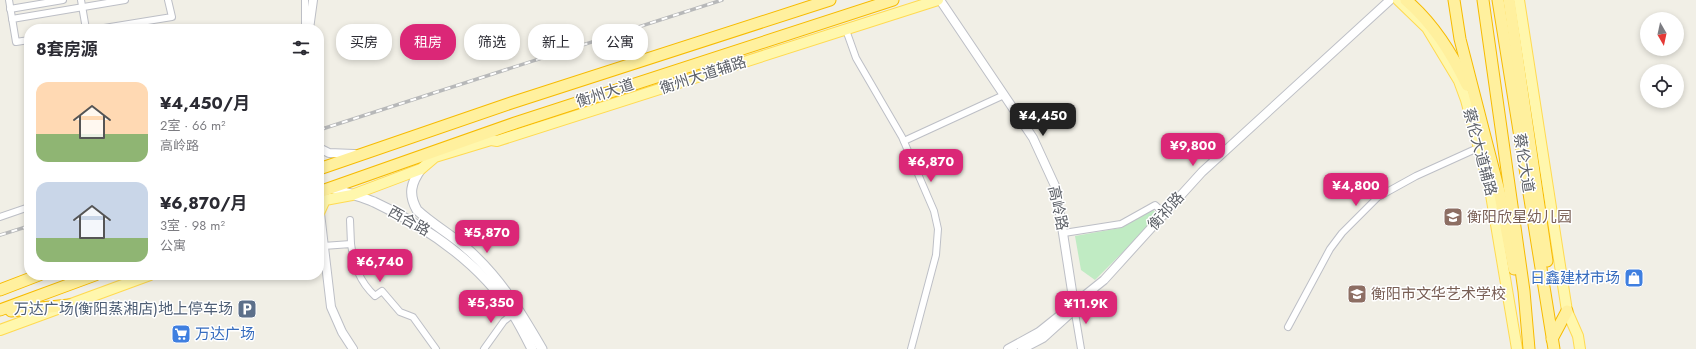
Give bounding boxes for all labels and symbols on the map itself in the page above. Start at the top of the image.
north arrow [1640,12,1684,56]
street label: 衡州大道辅路 [657,51,749,99]
street label: 衡州大道 [573,73,637,113]
pin: ¥4,450 [1010,103,1076,137]
street label: 蔡伦大道辅路 [1458,106,1502,198]
street label: 蔡伦大道 [1508,132,1540,194]
pin: ¥9,800 [1160,133,1226,167]
pin: ¥6,870 [898,149,964,183]
pin: ¥4,800 [1323,173,1389,207]
street label: 高岭路 [1043,184,1073,232]
street label: 衡祁路 [1143,187,1189,235]
street label: 西合路 [384,200,434,242]
school or university icon: 衡阳欣星幼儿园 [1442,206,1464,228]
place label: 衡阳欣星幼儿园 [1467,206,1572,228]
pin: ¥5,870 [454,220,520,254]
pin: ¥6,740 [347,249,413,283]
place label: 日鑫建材市场 [1530,267,1620,289]
shop icon: 日鑫建材市场 [1623,267,1645,289]
school or university icon: 衡阳市文华艺术学校 [1346,283,1368,305]
place label: 衡阳市文华艺术学校 [1371,283,1506,305]
pin: ¥5,350 [458,290,524,324]
pin: ¥11.9K [1053,291,1119,325]
place label: 万达广场(衡阳蒸湘店)地上停车场 [14,298,233,320]
parking icon: 万达广场(衡阳蒸湘店)地上停车场 [236,298,258,320]
supermarket icon: 万达广场 [170,323,192,345]
place label: 万达广场 [195,323,255,345]

